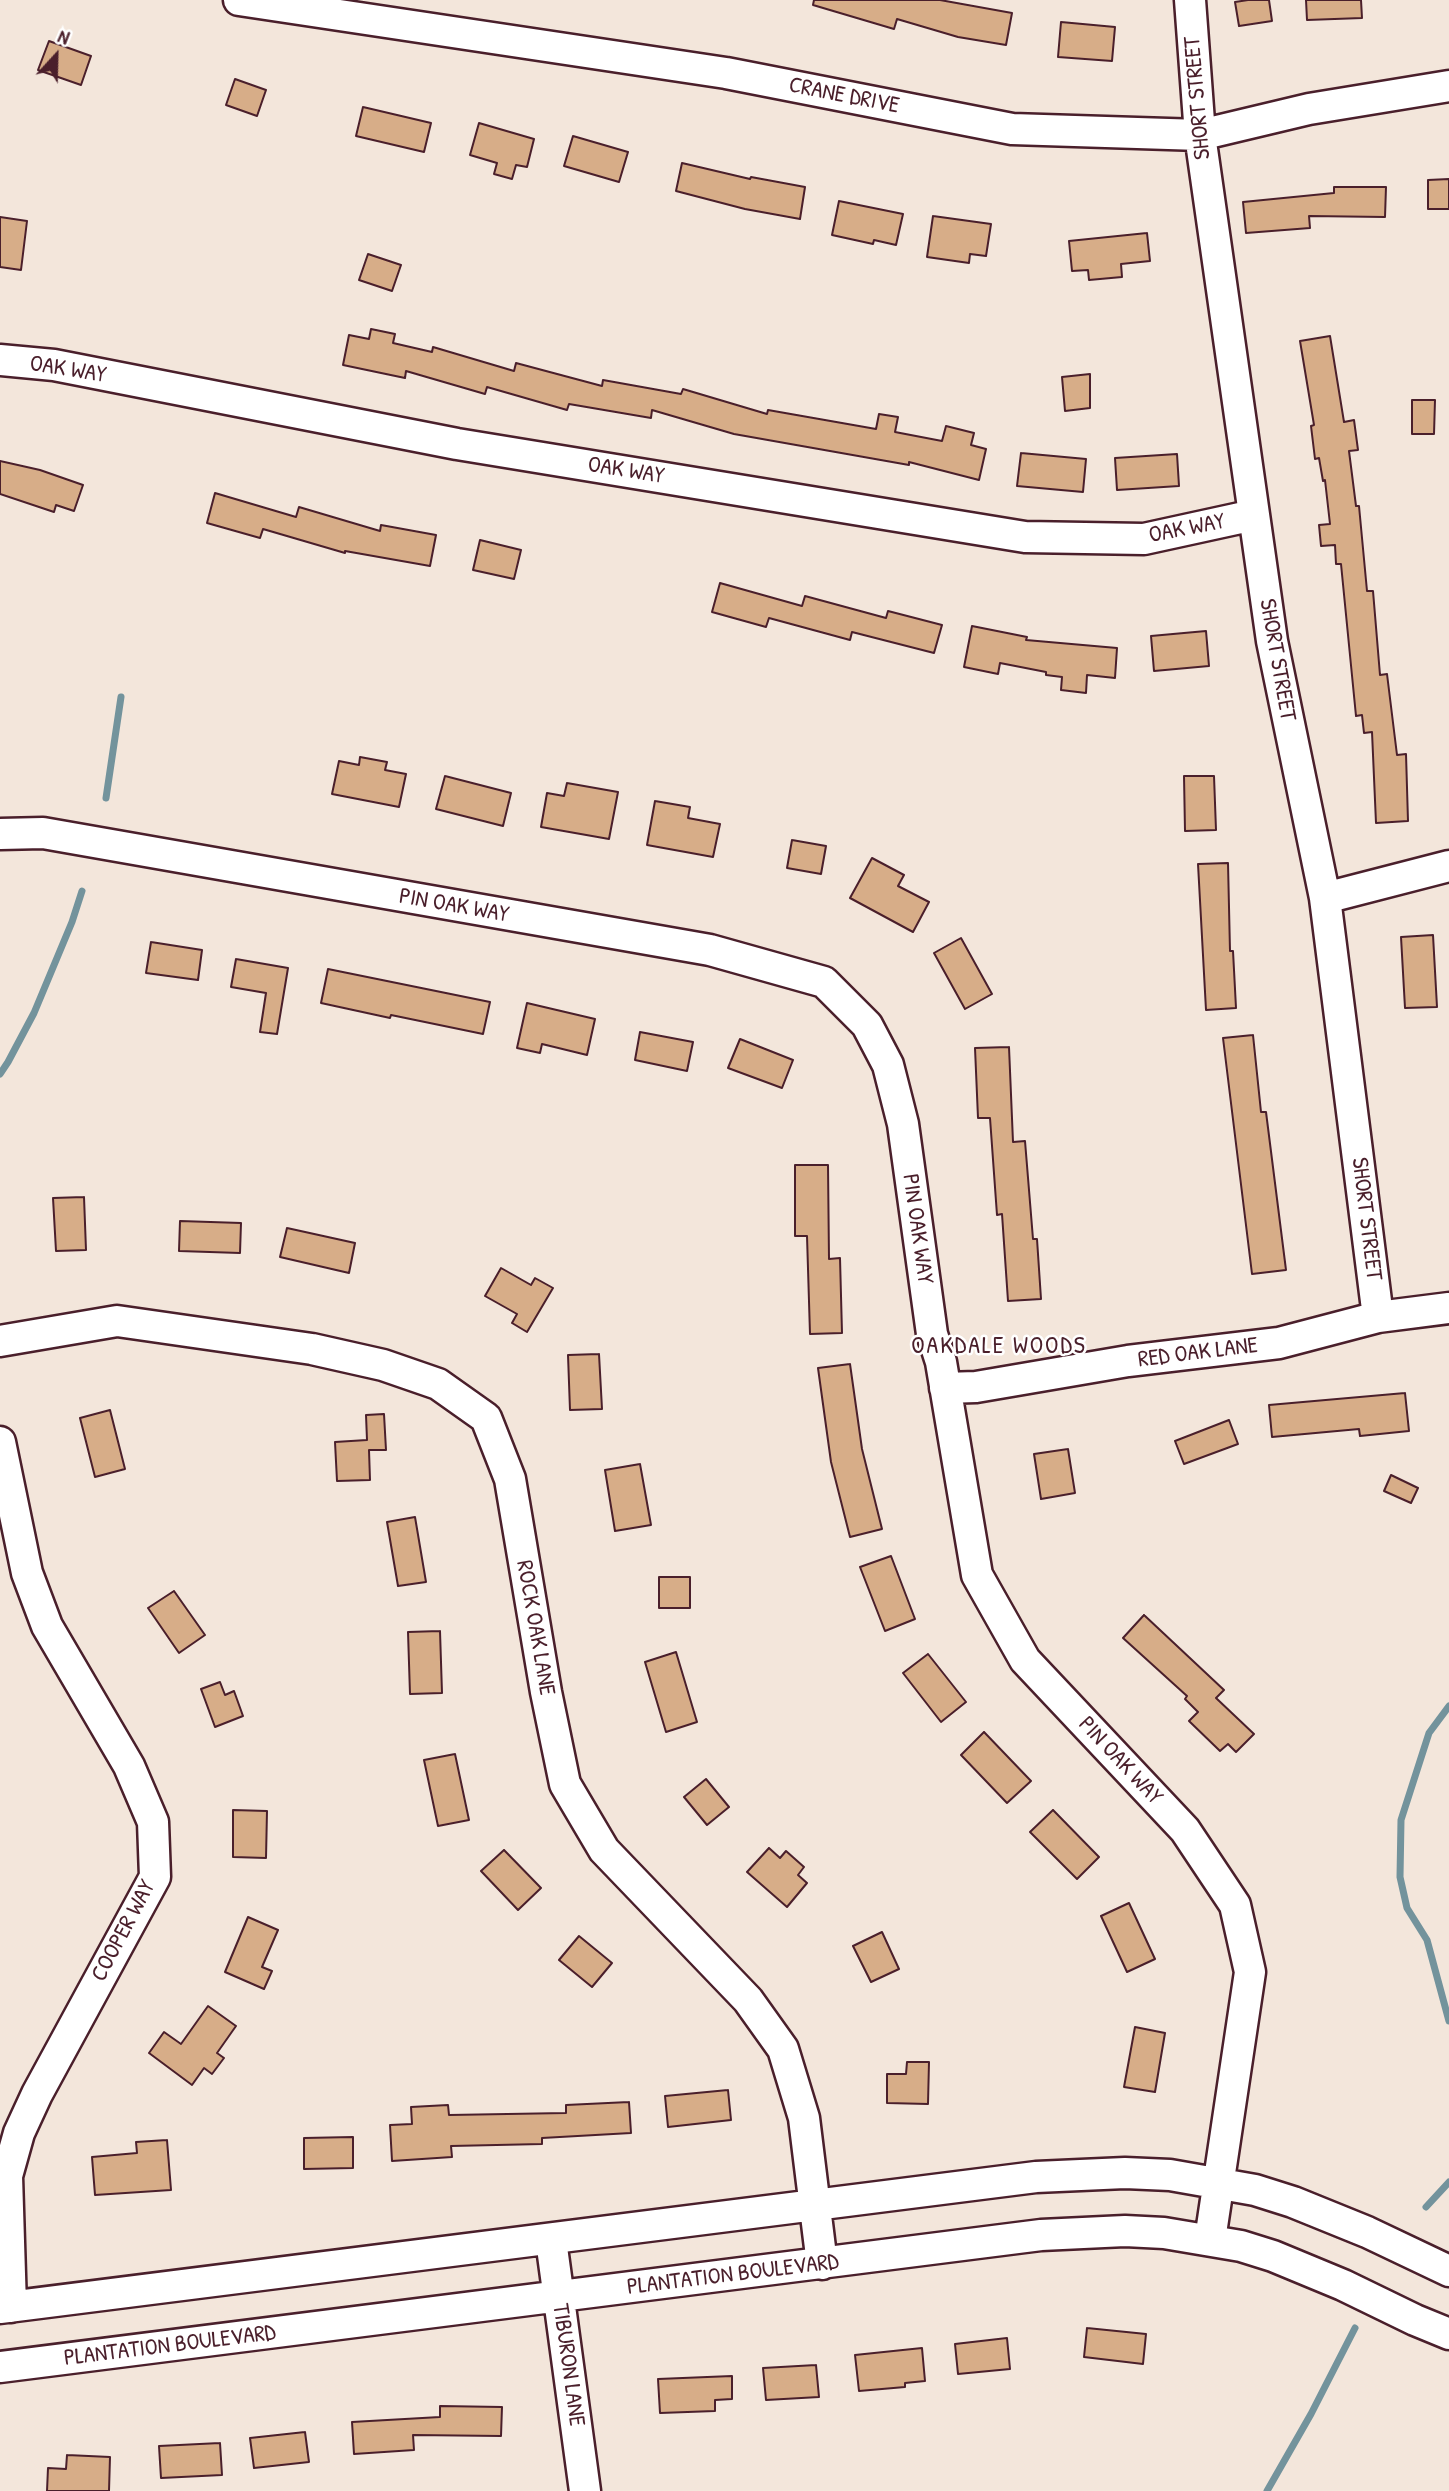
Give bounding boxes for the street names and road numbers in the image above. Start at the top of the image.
street label: SHORT STREET [1179,35,1217,161]
street label: CRANE DRIVE [786,72,902,120]
street label: OAK WAY [28,350,108,390]
street label: OAK WAY [586,451,666,491]
street label: OAK WAY [1147,508,1227,550]
street label: SHORT STREET [1253,597,1301,723]
street label: PIN OAK WAY [397,883,511,929]
street label: SHORT STREET [1345,1156,1387,1282]
street label: PIN OAK WAY [896,1172,938,1286]
street label: RED OAK LANE [1137,1332,1259,1374]
street label: ROCK OAK LANE [510,1558,560,1698]
street label: PIN OAK WAY [1072,1711,1168,1811]
street label: COOPER WAY [86,1876,162,1986]
street label: PLANTATION BOULEVARD [626,2248,840,2302]
street label: TIBURON LANE [546,2302,590,2428]
street label: PLANTATION BOULEVARD [63,2319,277,2373]

